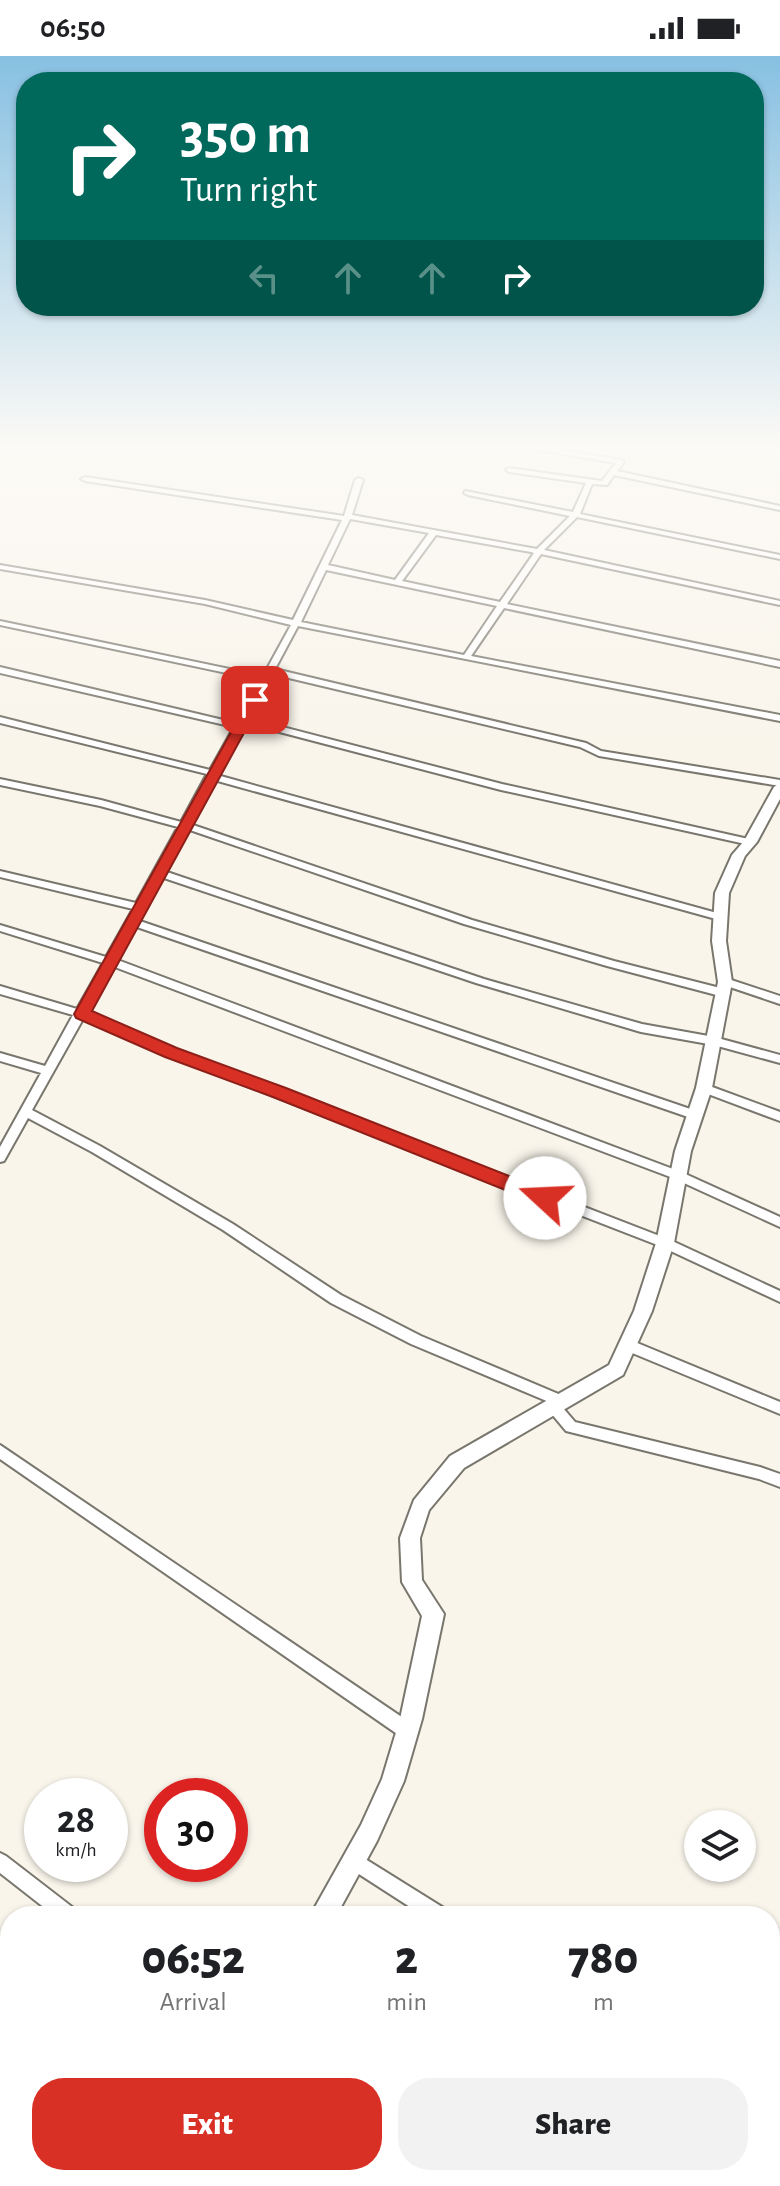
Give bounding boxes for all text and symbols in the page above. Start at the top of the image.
text: 06:50 [40,13,106,43]
icon: right [48,104,152,208]
text: 350 m [180,107,311,163]
text: Turn right [180,172,317,208]
icon: left [242,256,286,300]
icon: ahead [326,256,370,300]
icon: ahead [410,256,454,300]
icon: right [494,256,538,300]
pin [221,666,289,734]
icon: arrive [233,678,277,722]
position arrow [503,1156,587,1240]
speed limit sign: 30 [144,1778,248,1882]
text: 28 [57,1800,95,1840]
map controls [684,1810,756,1882]
button: layers [684,1810,756,1882]
text: km/h [55,1840,97,1860]
text: 06:52 [142,1935,245,1983]
text: 2 [395,1935,418,1983]
text: 780 [568,1935,638,1983]
text: Arrival [160,1989,227,2015]
text: min [386,1989,427,2015]
text: m [593,1989,614,2015]
button: Exit [32,2078,382,2170]
button: Share [398,2078,748,2170]

